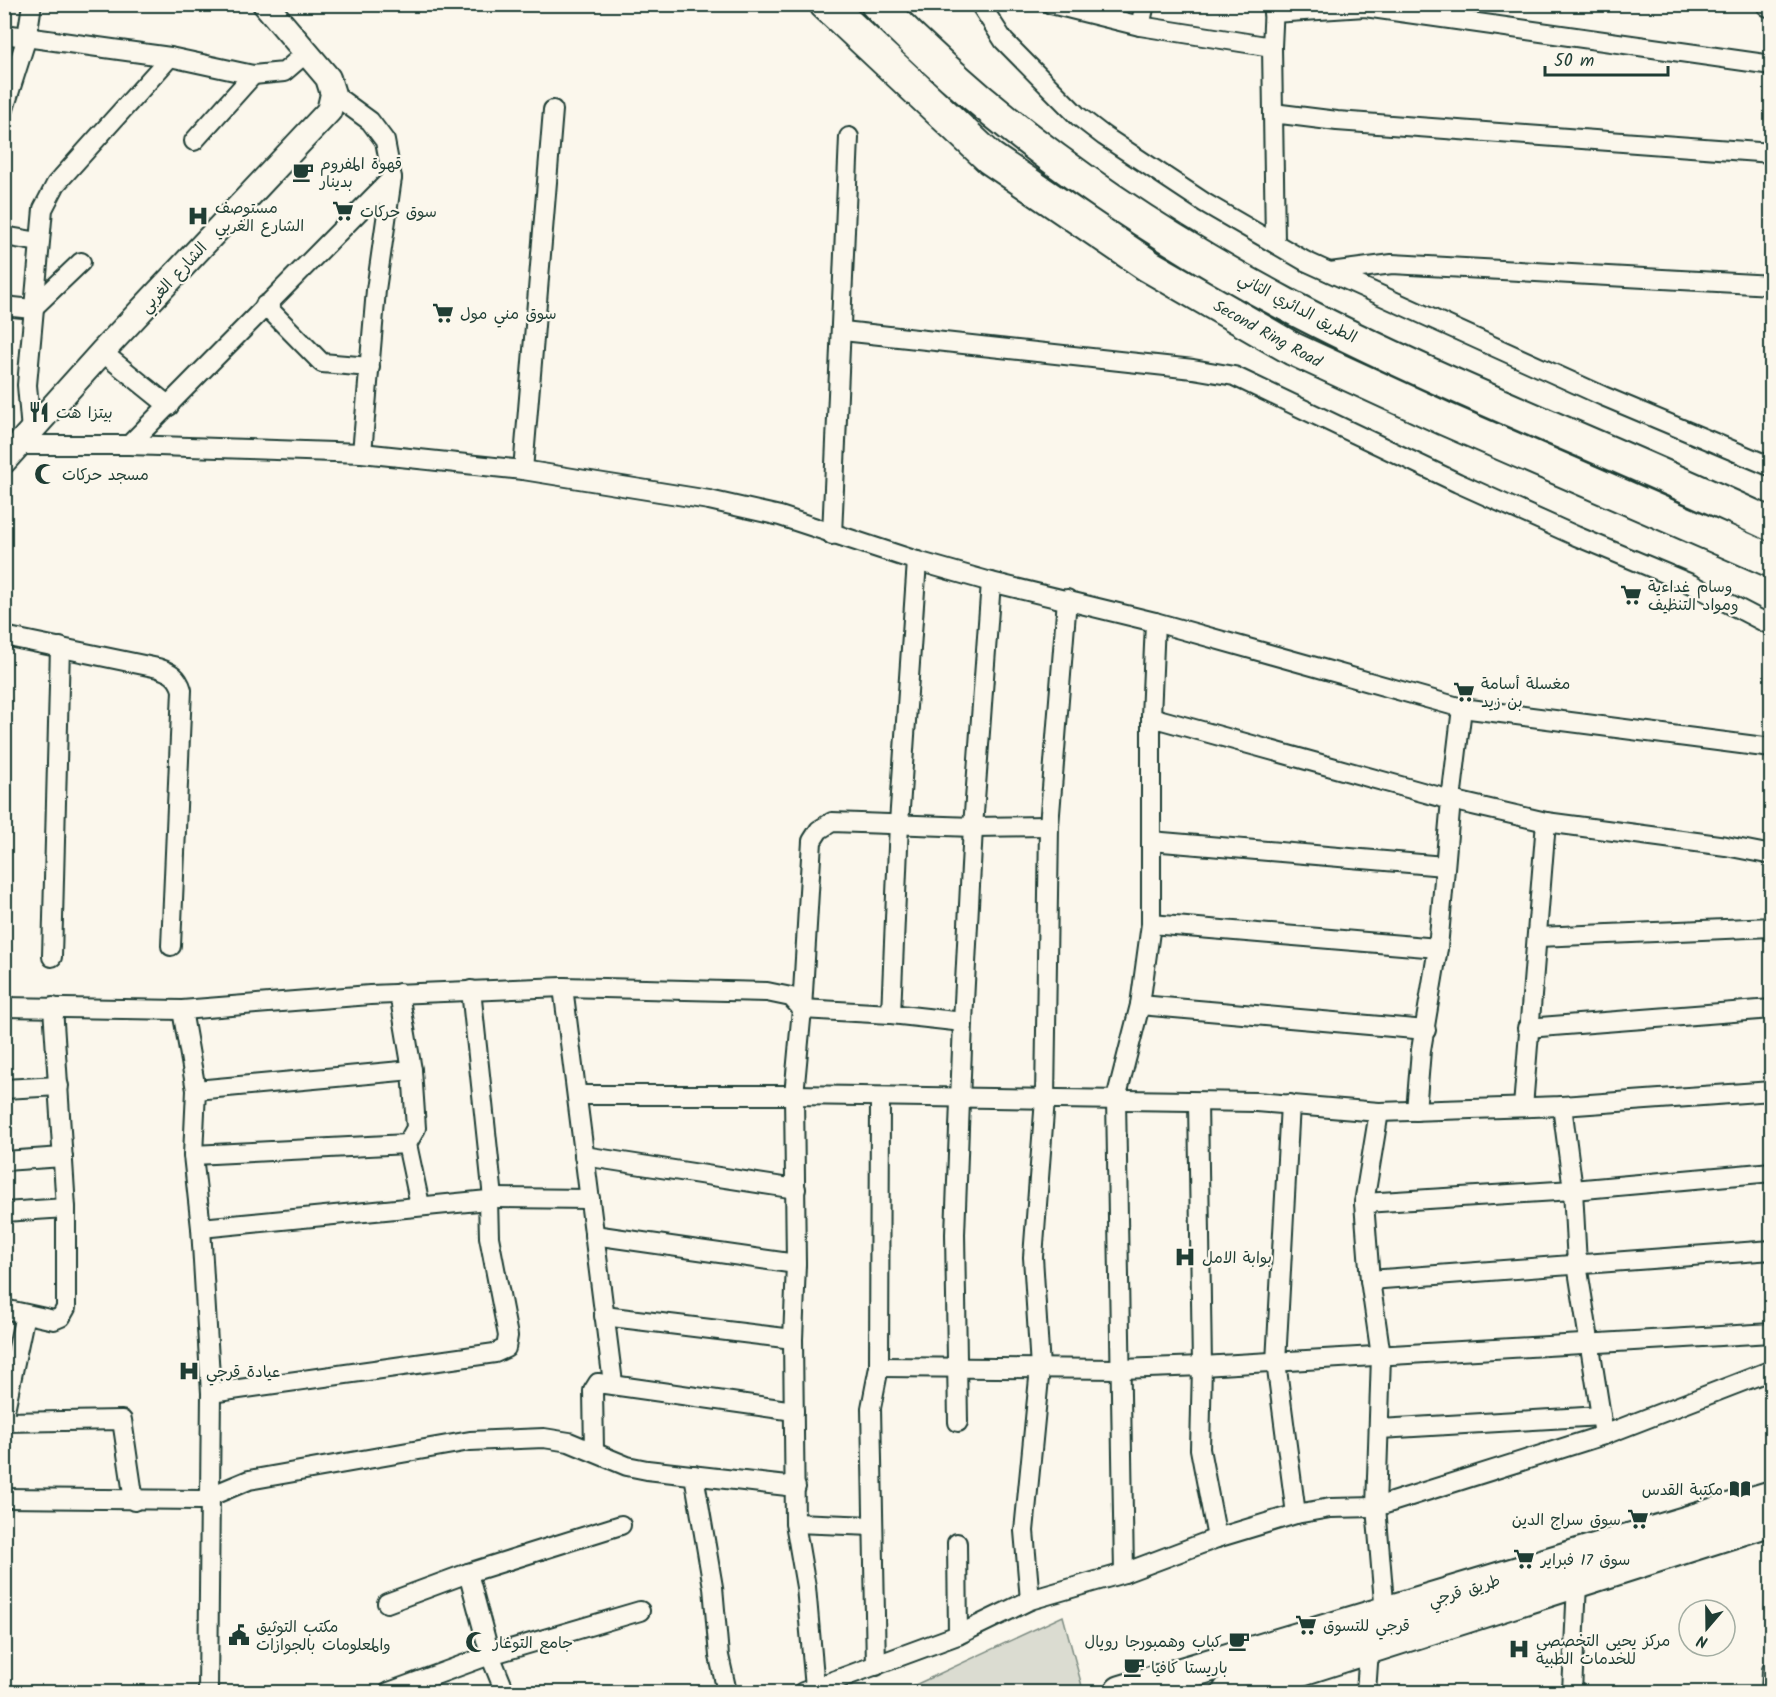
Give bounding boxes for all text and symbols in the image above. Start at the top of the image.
scale bar [1545,39,1668,77]
text: 50 m [1554,47,1594,76]
place label: قهوة المفروم بدينار [318,152,402,195]
cafe icon: قهوة المفروم بدينار [291,160,315,184]
place label: مستوصف الشارع الغربي [215,196,304,240]
supermarket icon: سوق حركات [331,199,355,223]
place label: سوق حركات [360,200,437,225]
hospital icon: مستوصف الشارع الغربي [186,204,210,228]
street label: الشارع الغربي [135,237,214,320]
street label: الطريق الدائري الثاني [1233,266,1361,351]
street label: Second Ring Road [1208,294,1327,375]
supermarket icon: سوق مني مول [431,301,455,325]
place label: سوق مني مول [460,302,557,328]
restaurant icon: بيتزا هت [27,400,51,424]
place label: بيتزا هت [56,401,113,426]
mosque icon: مسجد حركات [33,462,57,486]
place label: مسجد حركات [62,463,149,488]
place label: وسام غداءية ومواد التنظيف [1648,575,1739,618]
supermarket icon: وسام غداءية ومواد التنظيف [1619,583,1643,607]
place label: مغسلة أسامة بن زيد [1481,672,1570,715]
supermarket icon: مغسلة أسامة بن زيد [1452,680,1476,704]
hospital icon: بوابة الامل [1173,1245,1197,1269]
place label: بوابة الامل [1202,1246,1272,1271]
hospital icon: عيادة قرجي [177,1359,201,1383]
place label: عيادة قرجي [206,1360,280,1386]
library icon: مكتبة القدس [1728,1477,1752,1501]
place label: مكتبة القدس [1642,1478,1723,1503]
supermarket icon: سوق سراج الدين [1626,1507,1650,1531]
place label: سوق سراج الدين [1512,1508,1621,1533]
supermarket icon: سوق 17 فبراير [1512,1547,1536,1571]
place label: سوق 17 فبراير [1539,1548,1631,1573]
street label: طريق قرجي [1425,1569,1504,1615]
north arrow [1677,1598,1737,1658]
supermarket icon: قرجي للتسوق [1294,1613,1318,1637]
place label: قرجي للتسوق [1323,1614,1410,1640]
place label: مكتب التوثيق والمعلومات بالجوازات [256,1615,391,1658]
public building icon: مكتب التوثيق والمعلومات بالجوازات [227,1623,251,1647]
text: N [1693,1627,1711,1654]
cafe icon: كباب وهمبورجا رويال [1227,1629,1251,1653]
place label: مركز يحيى التخصصي للخدمات الطبية [1536,1629,1670,1672]
mosque icon: جامع التوغار [464,1630,488,1654]
place label: كباب وهمبورجا رويال [1085,1630,1222,1655]
place label: جامع التوغار [491,1631,573,1656]
hospital icon: مركز يحيى التخصصي للخدمات الطبية [1507,1637,1531,1661]
cafe icon: باريستا كافيا [1122,1655,1146,1679]
place label: باريستا كافيا [1151,1656,1228,1681]

